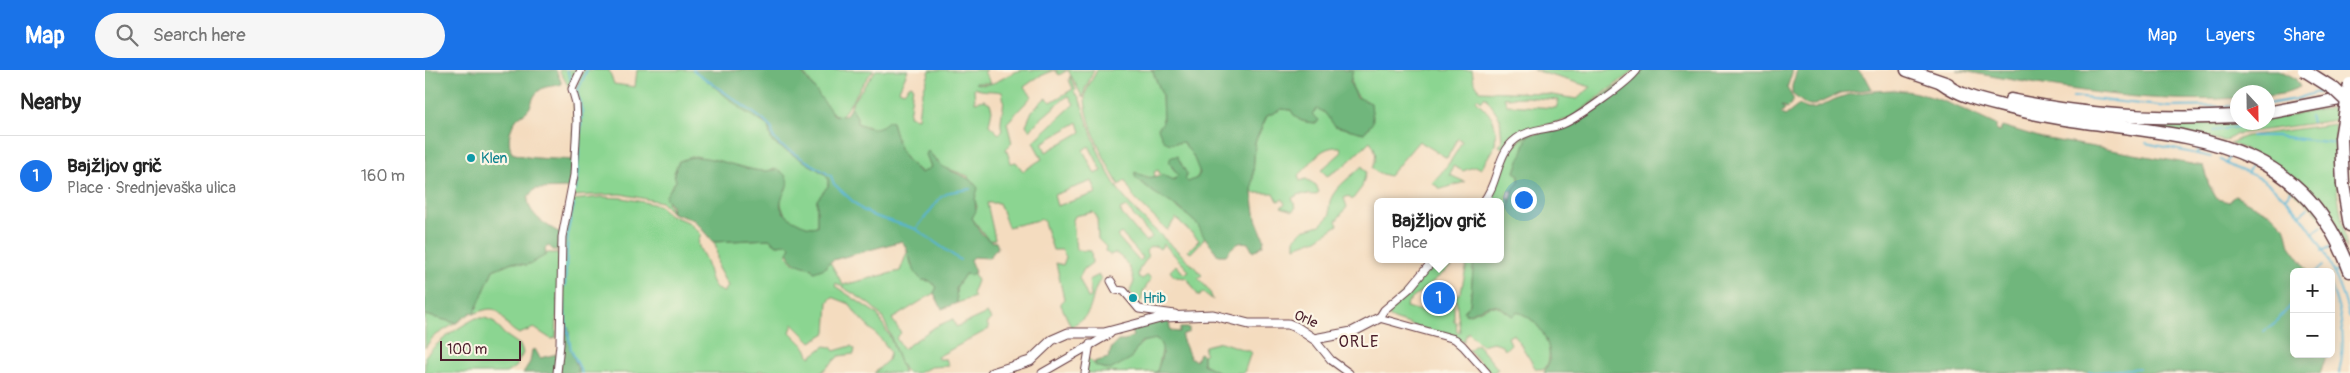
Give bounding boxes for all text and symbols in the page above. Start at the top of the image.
search box [95,13,445,58]
text: Map [25,21,65,50]
icon: search [113,21,141,49]
text: Search here [153,23,246,47]
text: Map [2148,24,2177,47]
text: Layers [2205,24,2255,47]
text: Share [2283,24,2325,47]
north arrow [2230,85,2275,130]
text: Nearby [20,89,81,116]
place label: Klen [481,150,507,167]
marker: Klen [465,152,477,164]
text: Bajžljov grič [67,154,162,178]
text: 1 [33,166,39,186]
text: 160 m [361,166,405,186]
text: Place · Srednjevaška ulica [67,178,236,198]
your location [1511,187,1537,213]
popup [1374,198,1504,263]
text: Bajžljov grič [1391,209,1487,233]
text: Place [1391,233,1428,253]
map controls [2290,268,2335,358]
button: + [2290,268,2335,313]
pin: 1 [1423,279,1455,317]
place label: Hrib [1143,290,1166,307]
marker: Hrib [1127,292,1139,304]
street label: Orle [1292,306,1321,332]
button: − [2290,313,2335,358]
district label: ORLE [1339,332,1379,352]
scale bar [440,338,521,361]
text: 100 m [447,341,487,358]

